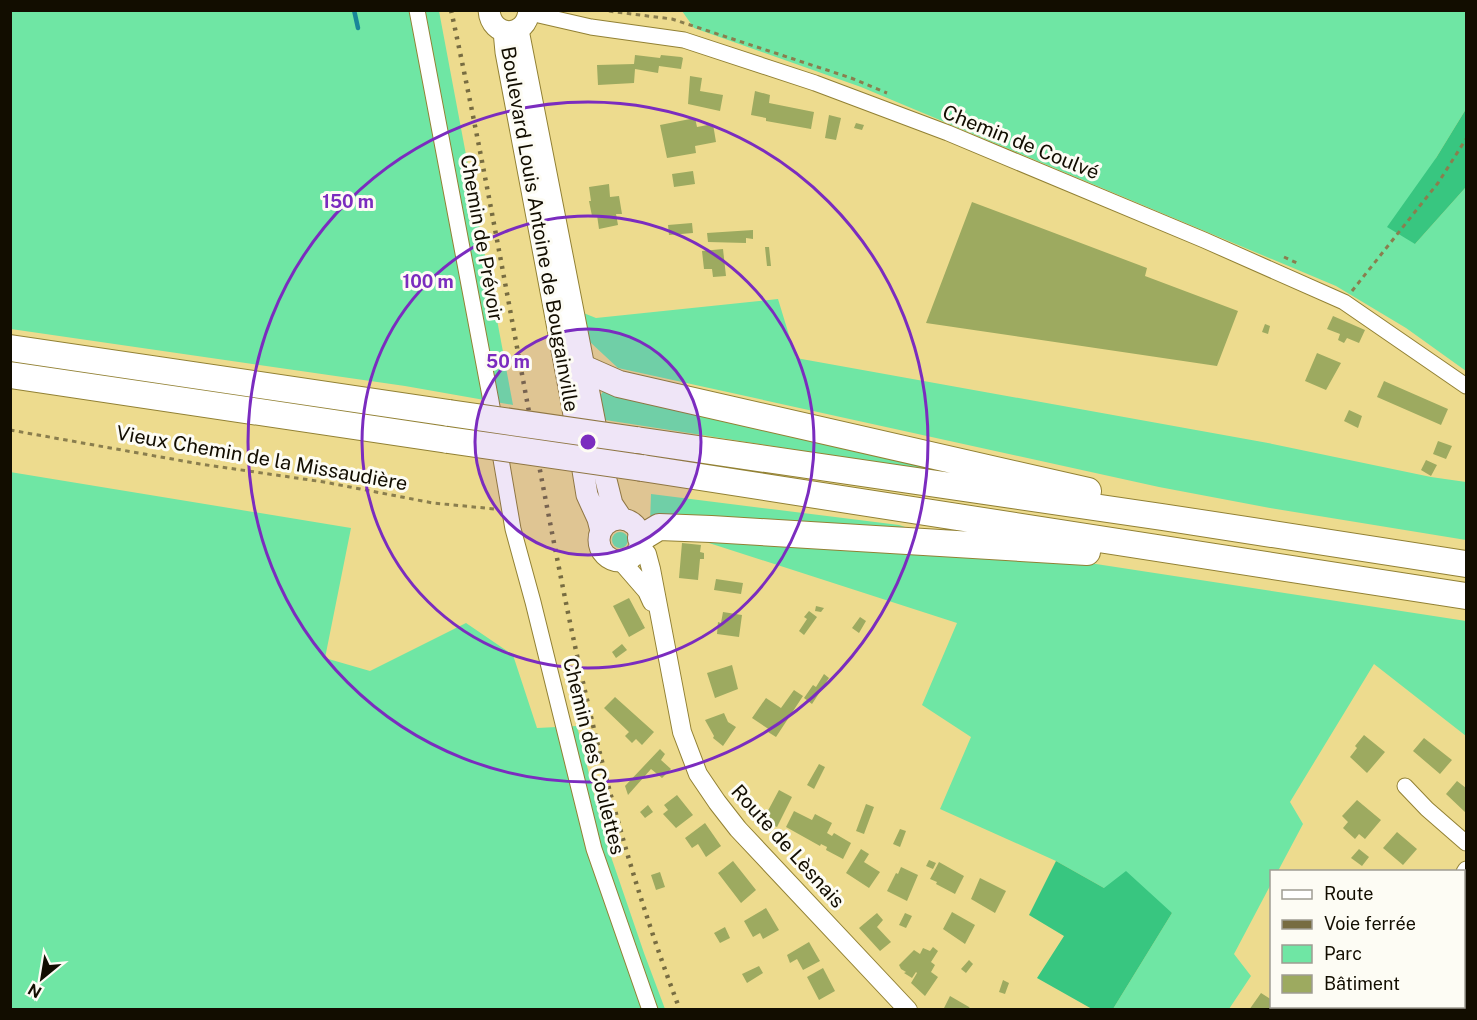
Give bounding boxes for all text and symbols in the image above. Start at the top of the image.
street label: Boulevard Louis Antoine de Bougainville [496,44,584,414]
street label: Chemin de Coulvé [939,100,1103,184]
street label: Chemin de Prévoir [456,153,509,323]
text: 150 m [322,191,374,212]
text: 100 m [402,271,454,292]
text: 50 m [486,351,530,372]
street label: Vieux Chemin de la Missaudière [114,421,410,495]
centre of rings [578,432,598,452]
street label: Chemin des Coulettes [558,655,630,857]
street label: Route de Lèsnais [726,779,850,913]
legend [1270,870,1465,1008]
text: Route [1324,883,1373,904]
text: Voie ferrée [1324,913,1416,934]
text: Parc [1324,943,1362,964]
north arrow [12,948,72,1008]
text: Bâtiment [1324,973,1400,994]
text: N [25,979,45,1002]

